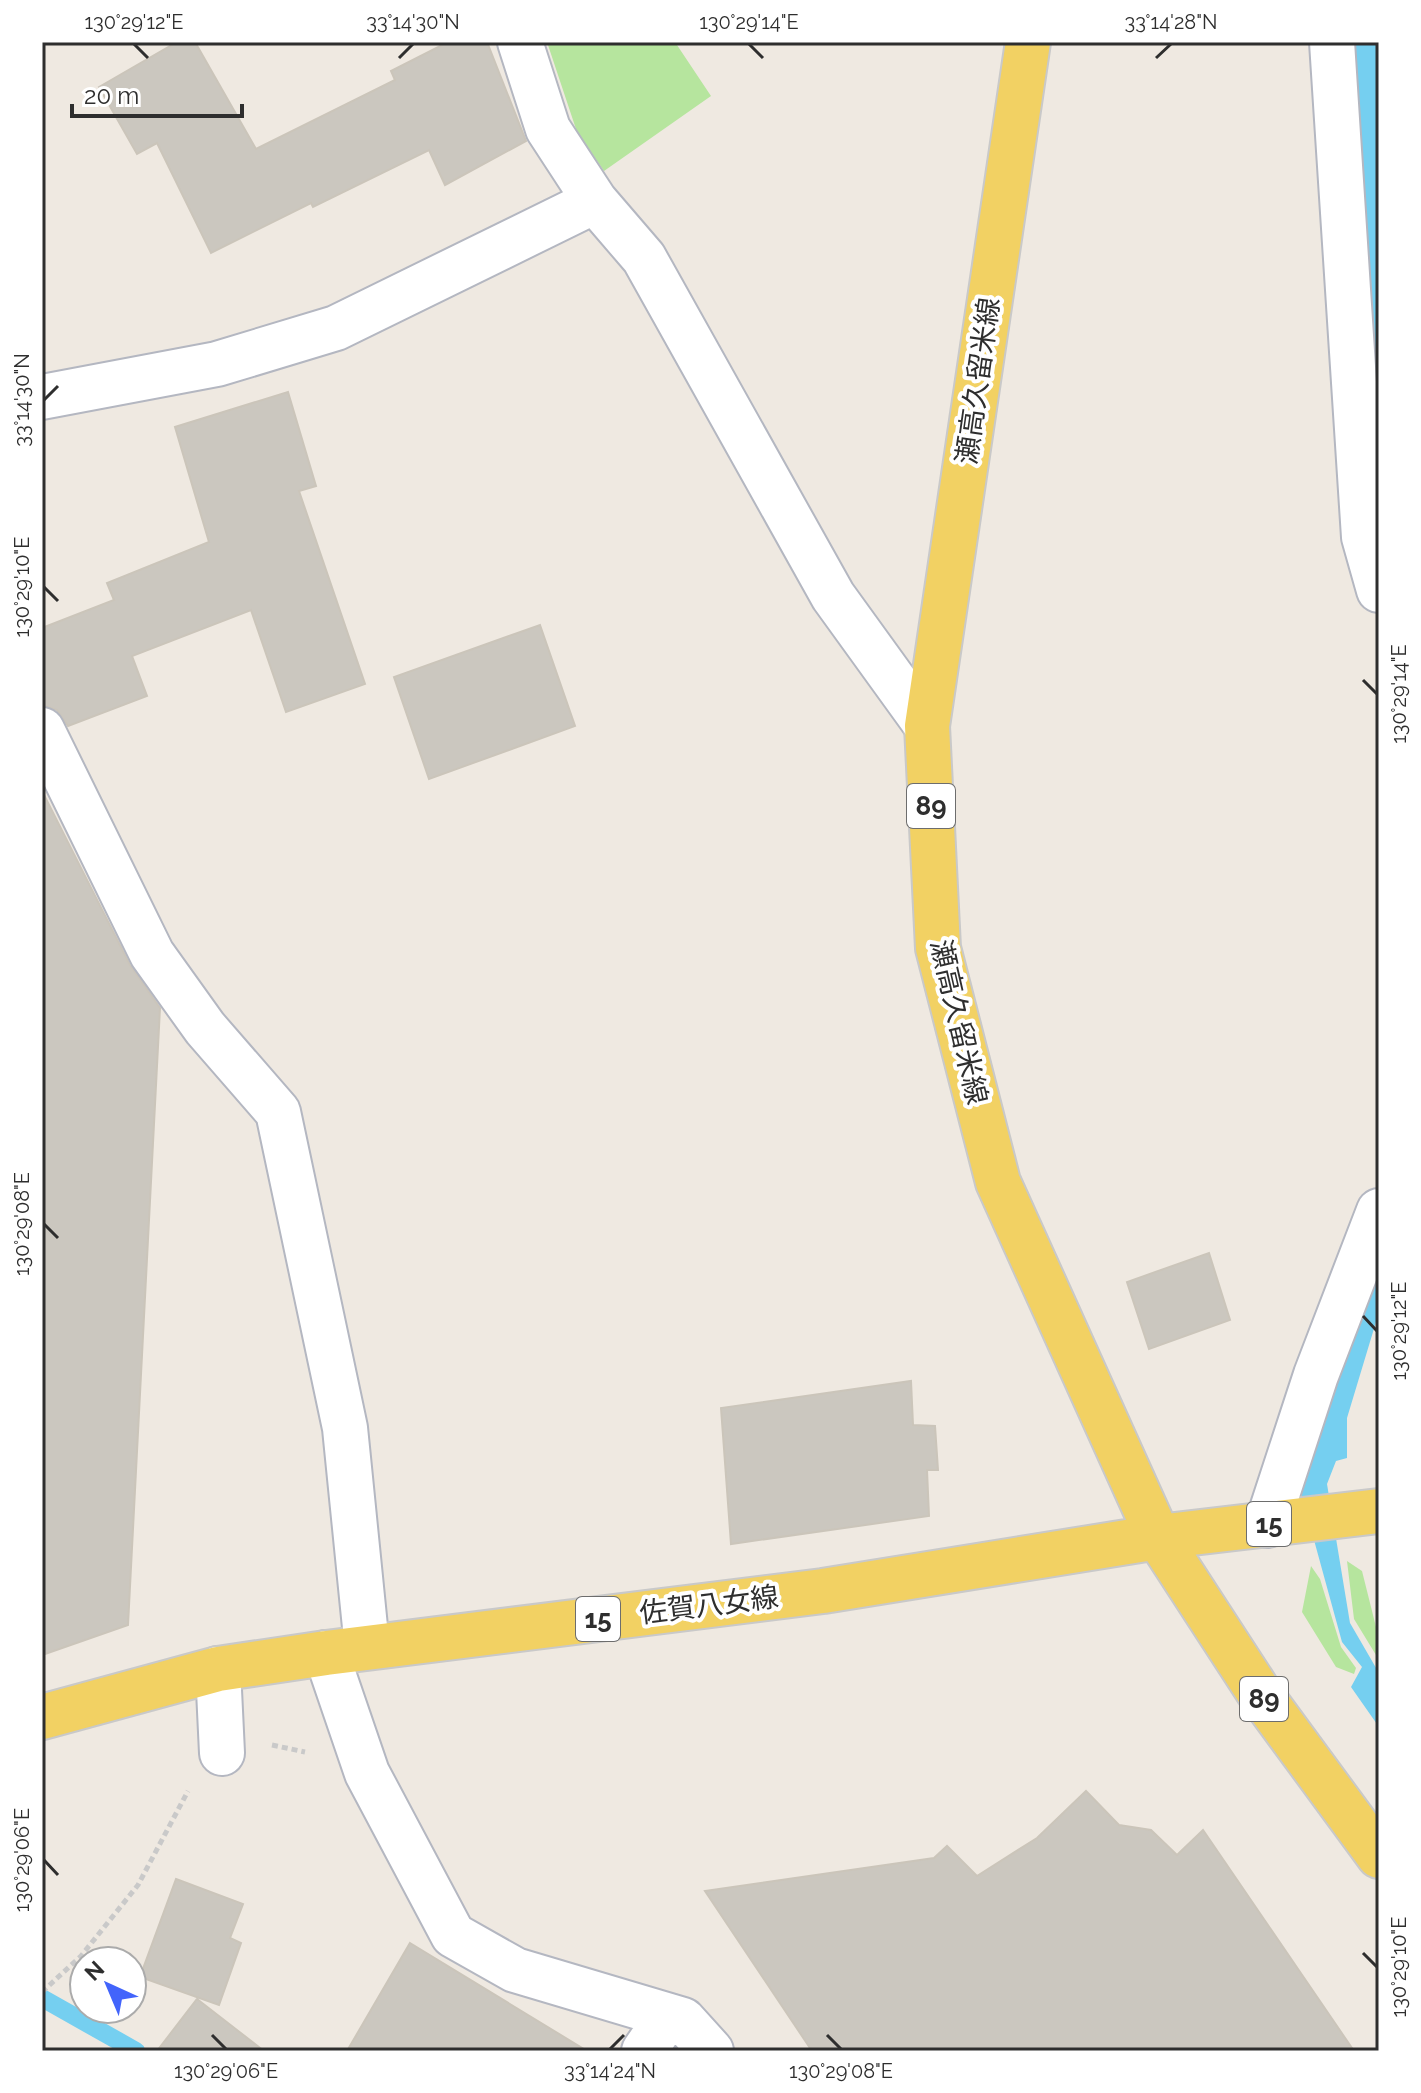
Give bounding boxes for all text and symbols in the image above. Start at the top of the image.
text: 130°29'12"E [84,10,184,34]
text: 33°14'30"N [366,10,460,34]
text: 130°29'14"E [699,10,799,34]
text: 33°14'28"N [1124,10,1218,34]
scale bar [72,68,242,118]
text: 20 m [84,81,139,110]
street label: 瀬高久留米線 [950,296,1006,466]
text: 33°14'30"N [10,353,34,447]
text: 130°29'10"E [10,537,34,637]
text: 130°29'14"E [1387,644,1411,744]
road number: 89 [907,784,955,828]
street label: 瀬高久留米線 [924,936,994,1108]
text: 130°29'08"E [10,1172,34,1276]
text: 130°29'12"E [1387,1281,1411,1381]
road number: 15 [1247,1502,1291,1546]
street label: 佐賀八女線 [638,1580,780,1630]
road number: 15 [576,1597,620,1641]
road number: 89 [1240,1677,1288,1721]
text: 130°29'06"E [10,1808,34,1912]
text: 130°29'10"E [1387,1917,1411,2017]
north arrow [68,1945,148,2025]
text: N [79,1955,109,1986]
text: 130°29'06"E [174,2059,278,2083]
text: 33°14'24"N [564,2059,656,2083]
text: 130°29'08"E [789,2059,893,2083]

